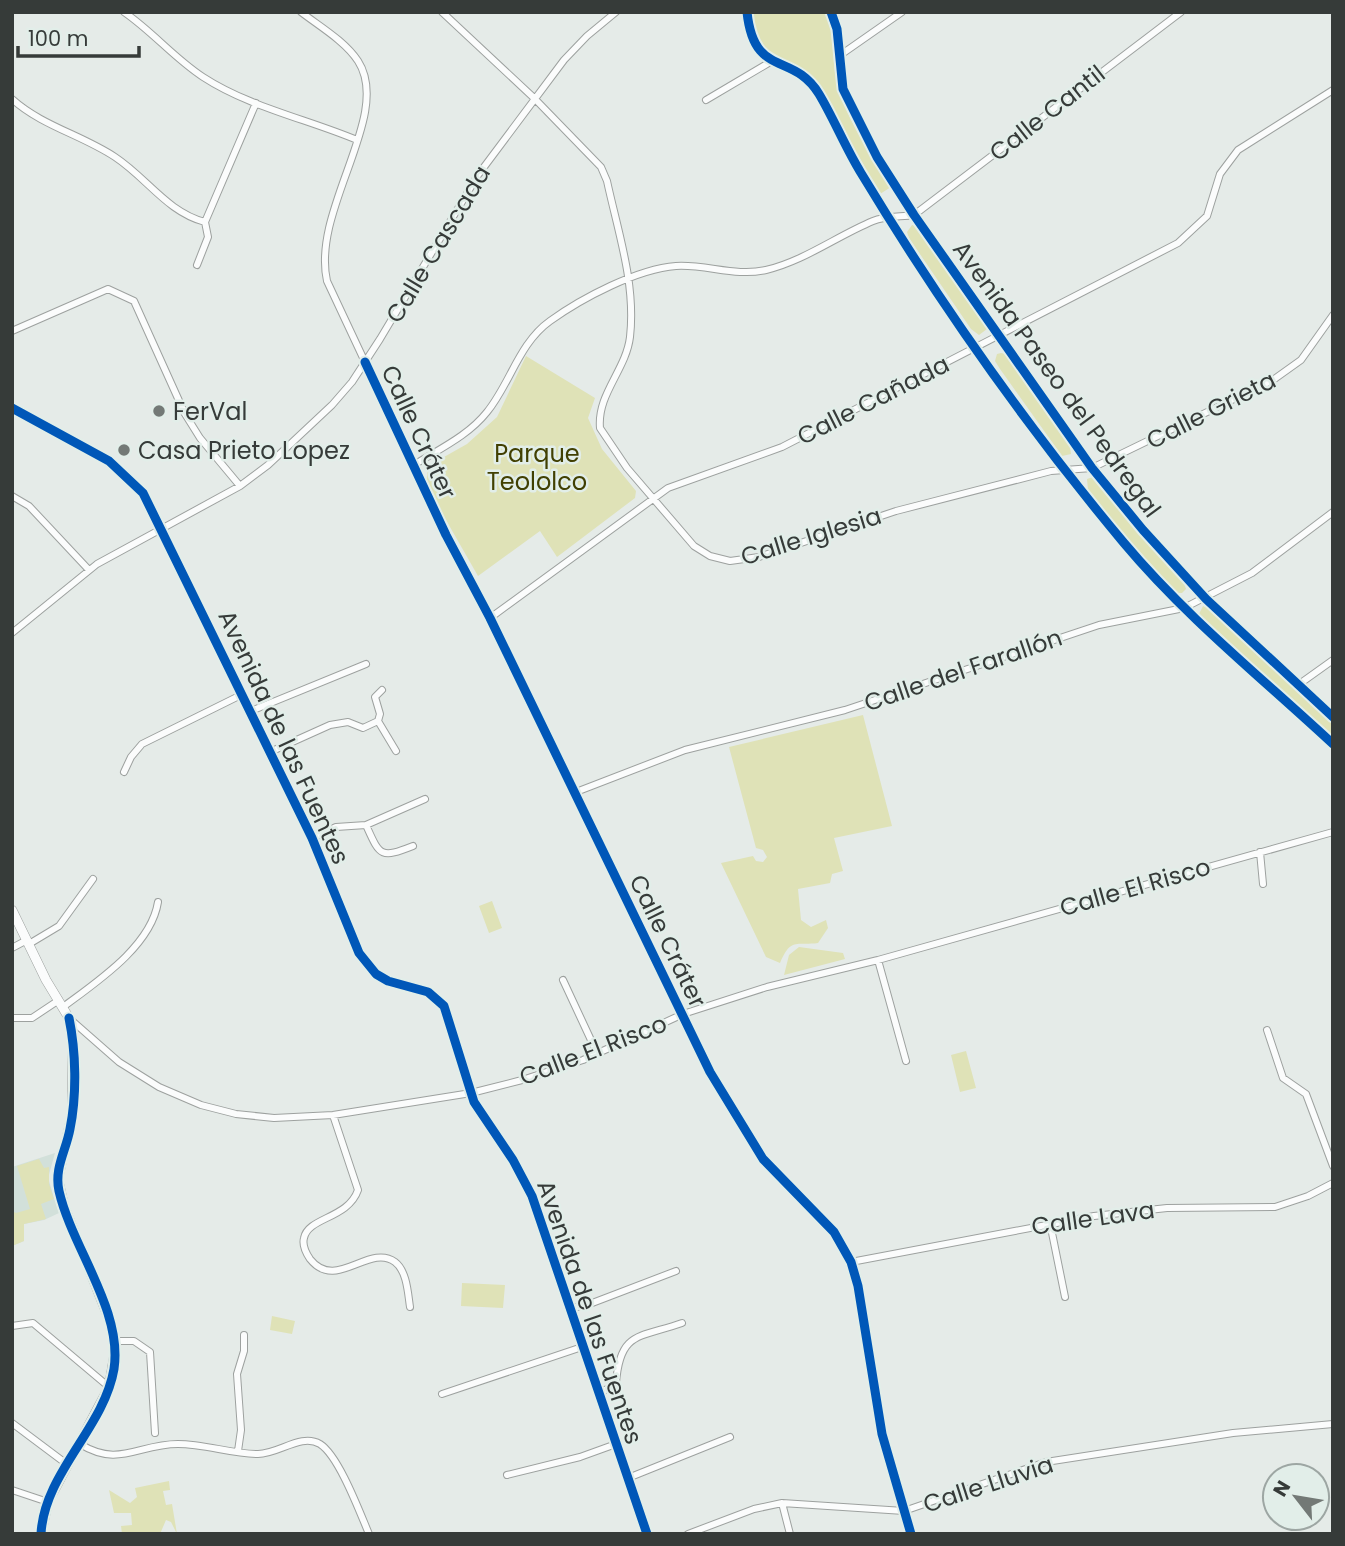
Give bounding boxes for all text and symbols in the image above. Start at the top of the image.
scale bar [18,14,138,58]
text: 100 m [28,24,88,53]
street label: Calle Cantil [982,57,1112,169]
street label: Calle Cascada [378,159,498,329]
street label: Avenida Paseo del Pedregal [945,234,1169,524]
street label: Calle Cañada [791,347,955,453]
street label: Calle Cráter [374,360,464,504]
street label: Calle Grieta [1141,363,1281,457]
place label: FerVal [173,395,247,428]
marker: FerVal [151,403,167,419]
place label: Casa Prieto Lopez [138,434,350,467]
park label: Parque Teololco [487,437,587,498]
marker: Casa Prieto Lopez [116,442,132,458]
street label: Calle Iglesia [737,499,885,573]
street label: Avenida de las Fuentes [211,604,357,870]
street label: Calle del Farallón [860,621,1066,719]
street label: Calle El Risco [1056,850,1214,924]
street label: Calle Cráter [622,869,714,1013]
street label: Calle El Risco [515,1007,671,1093]
street label: Avenida de las Fuentes [529,1176,651,1448]
street label: Calle Lava [1029,1193,1157,1243]
street label: Calle Lluvia [919,1447,1057,1521]
north arrow [1261,1462,1331,1532]
text: N [1267,1475,1297,1502]

